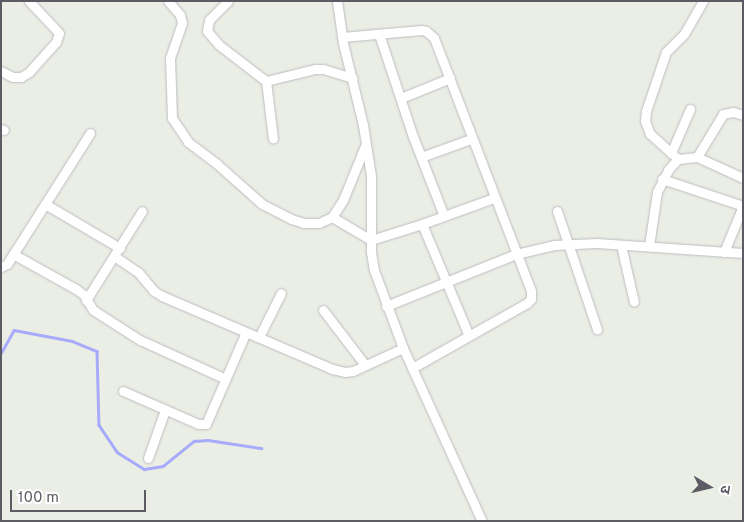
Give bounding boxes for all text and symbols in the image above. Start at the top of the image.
north arrow [684,462,734,512]
scale bar [12,480,149,512]
text: उ [715,484,733,495]
text: 100 m [18,489,59,508]

